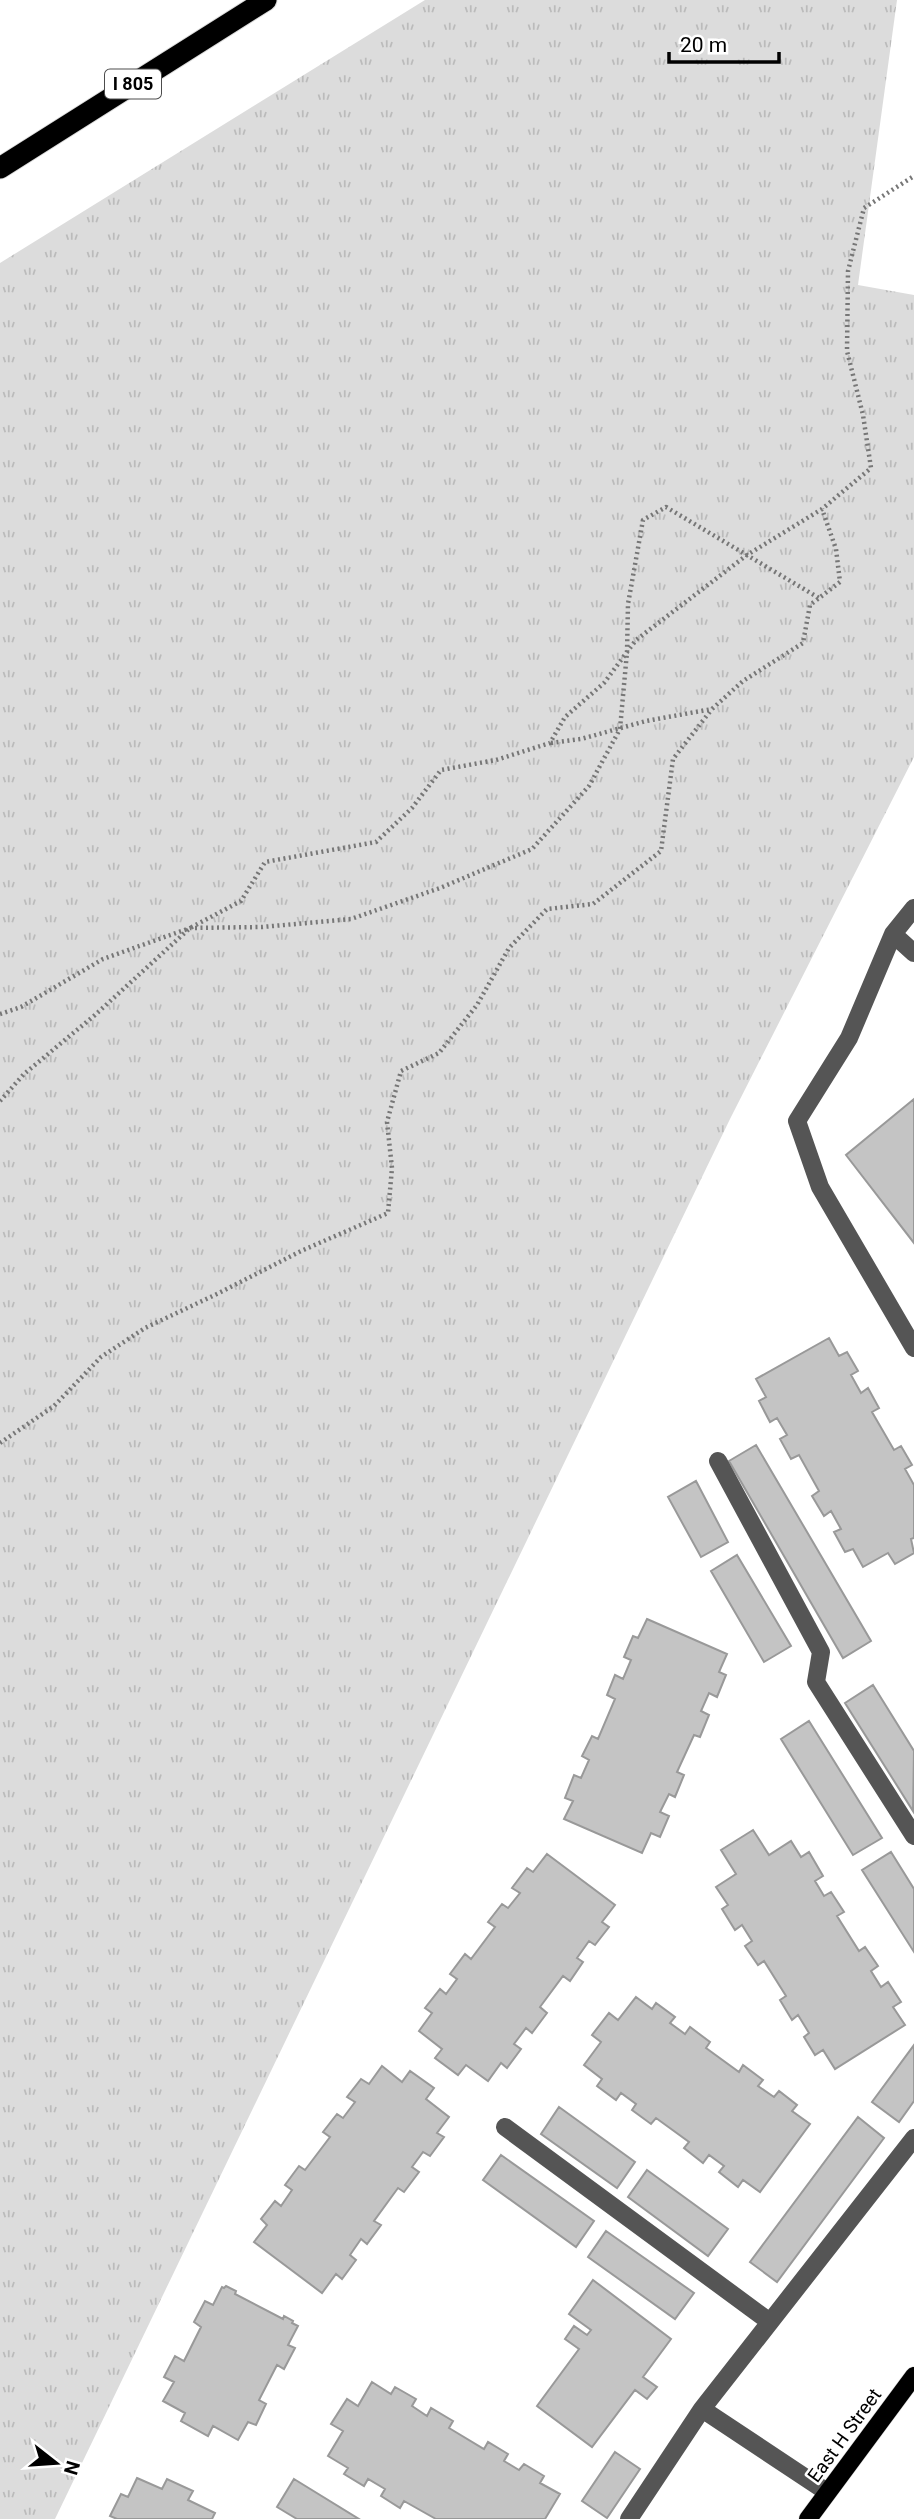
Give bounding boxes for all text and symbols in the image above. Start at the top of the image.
scale bar [669,21,779,65]
text: 20 m [680,33,727,57]
road number: I 805 [105,70,161,98]
street label: East H Street [803,2384,886,2487]
north arrow [21,2428,91,2498]
text: N [59,2458,85,2478]

